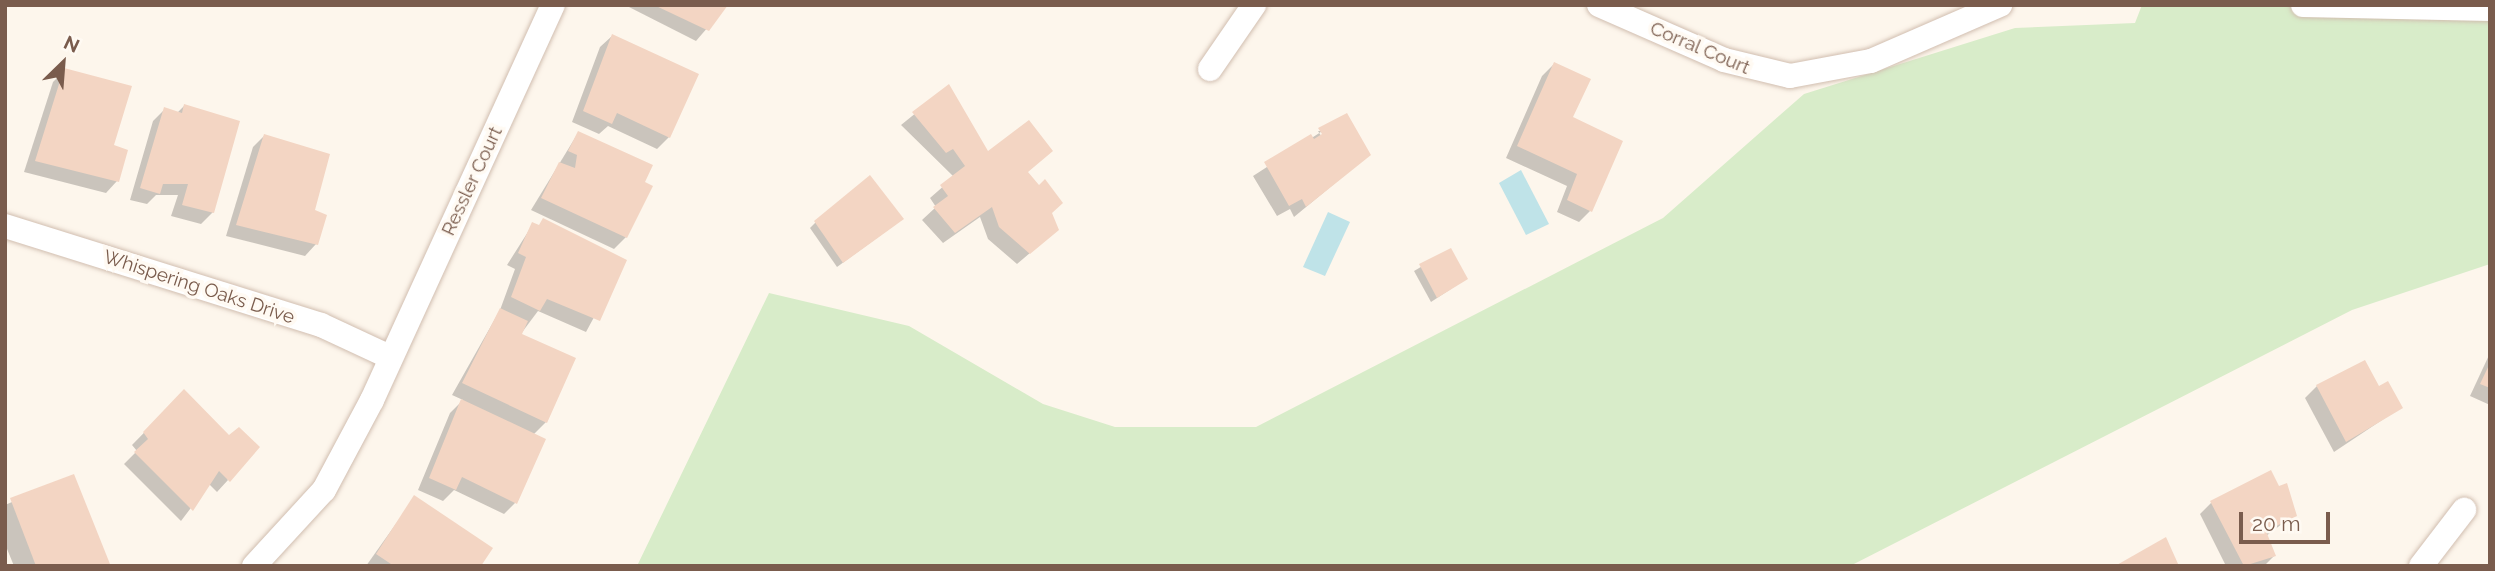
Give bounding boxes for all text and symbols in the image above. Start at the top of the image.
street label: Corral Court [1646,17,1754,79]
north arrow [28,28,98,98]
text: N [61,31,83,57]
street label: Ressler Court [437,123,507,239]
street label: Whispering Oaks Drive [101,245,297,329]
scale bar [2243,498,2334,542]
text: 20 m [2252,511,2300,536]

